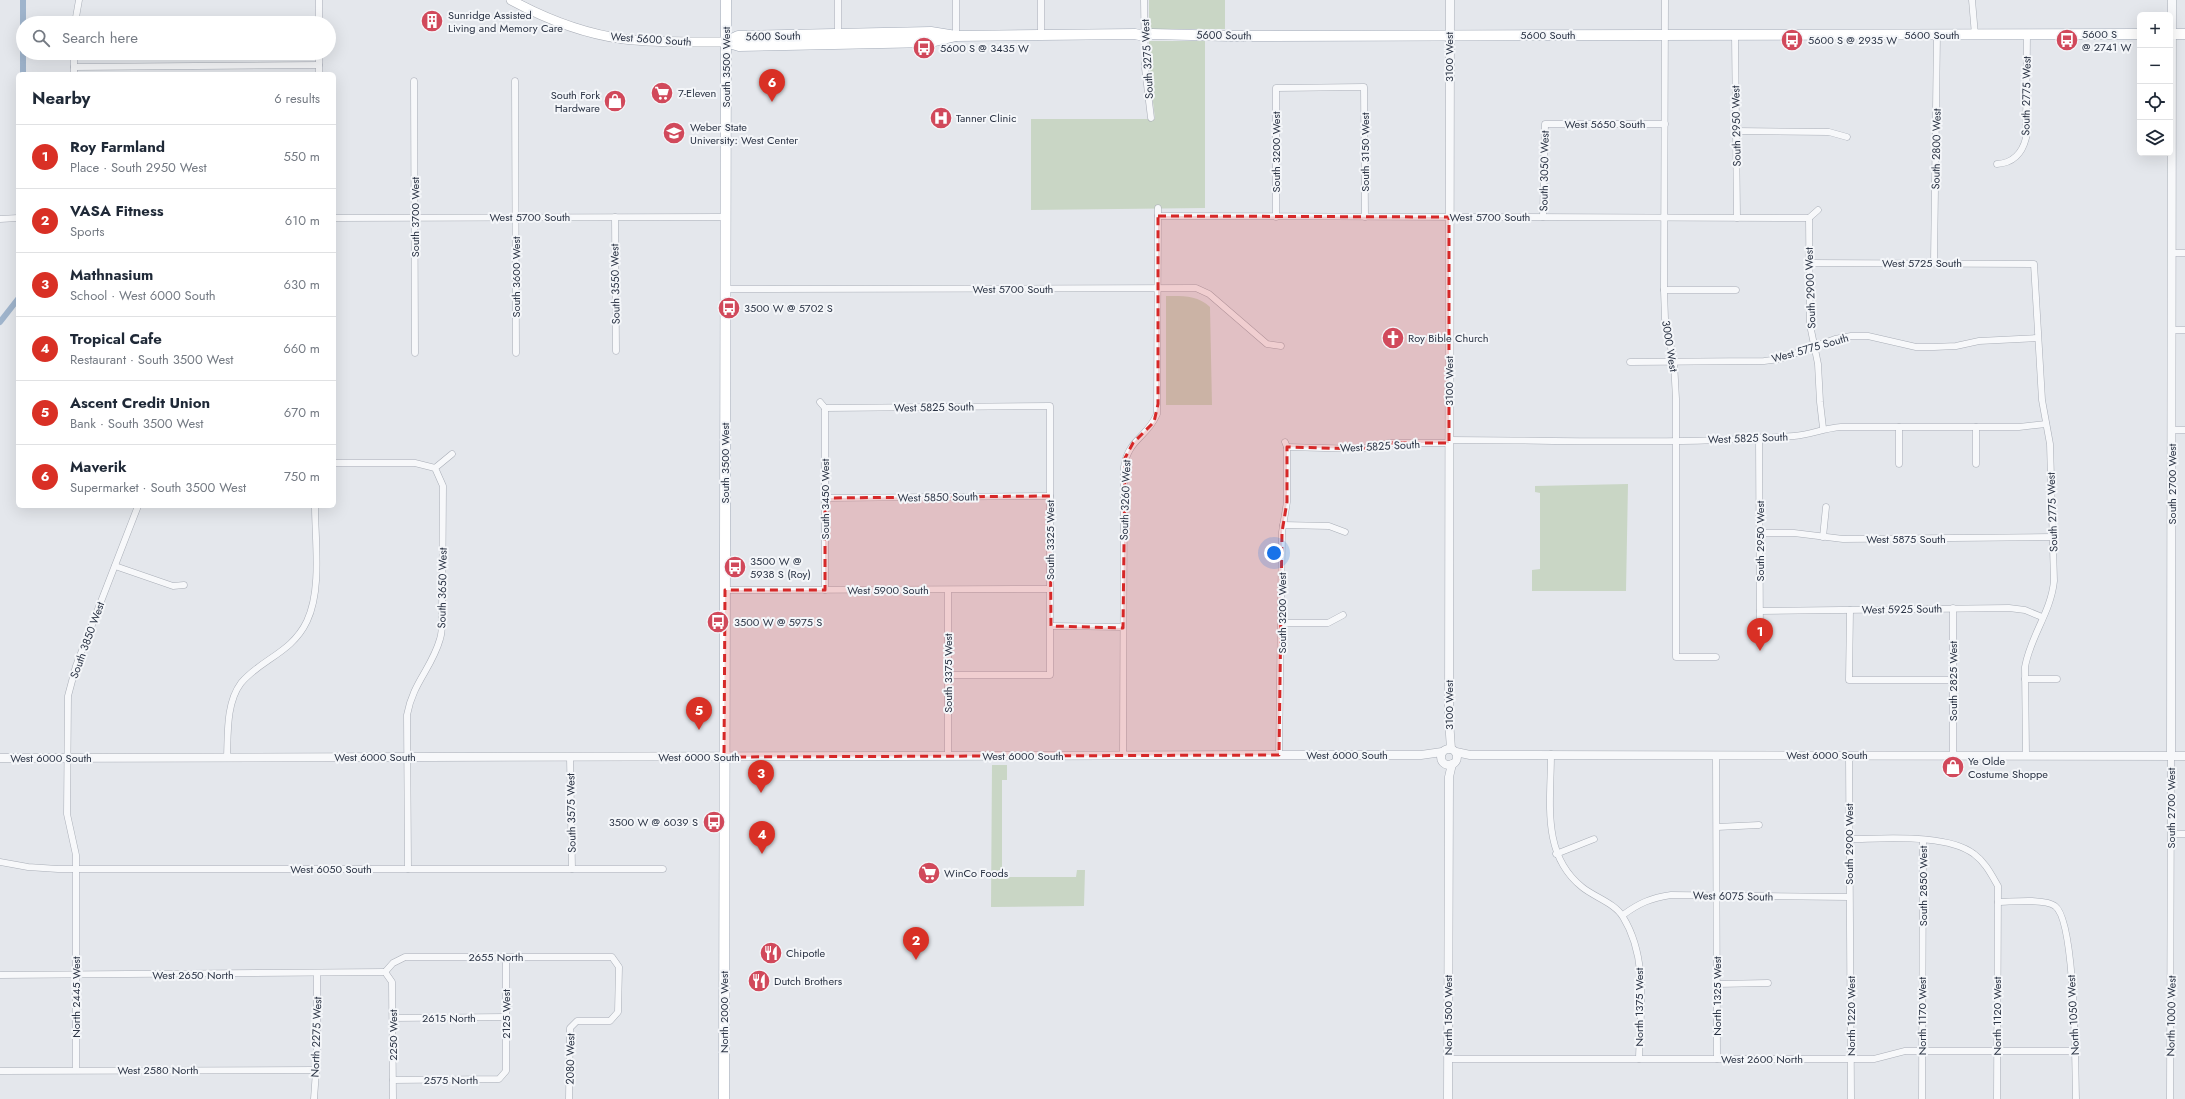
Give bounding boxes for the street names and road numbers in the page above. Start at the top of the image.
street label: South 3275 West [1137,18,1157,99]
street label: South 3500 West [718,26,734,107]
street label: 5600 South [1196,27,1252,43]
street label: 5600 South [1520,27,1576,43]
street label: 5600 South [1904,27,1960,43]
street label: West 5600 South [610,28,692,50]
street label: 5600 South [745,28,801,44]
street label: 3100 West [1441,32,1457,82]
street label: South 2775 West [2017,56,2035,136]
street label: South 2950 West [1727,85,1745,167]
street label: South 2800 West [1927,108,1945,190]
street label: South 3200 West [1268,111,1284,193]
street label: South 3150 West [1357,112,1373,192]
street label: West 5650 South [1565,116,1645,132]
street label: South 3050 West [1535,130,1553,212]
street label: South 3700 West [407,176,423,257]
street label: West 5700 South [490,209,570,225]
street label: West 5700 South [1450,209,1530,225]
street label: South 3600 West [508,236,524,318]
street label: South 3550 West [606,243,624,324]
street label: South 2900 West [1801,247,1819,329]
street label: West 5725 South [1882,255,1962,271]
street label: West 5700 South [973,281,1053,297]
street label: 3000 West [1658,319,1682,373]
street label: West 5775 South [1770,329,1850,367]
street label: 3100 West [1441,356,1457,406]
street label: West 5825 South [894,398,974,416]
street label: South 3500 West [717,422,733,503]
street label: West 5825 South [1708,429,1788,447]
street label: West 5825 South [1340,436,1420,456]
street label: South 2700 West [2164,443,2180,524]
street label: South 3450 West [817,458,833,539]
street label: South 3260 West [1116,459,1134,541]
street label: South 2775 West [2043,472,2061,552]
street label: West 5850 South [898,488,978,506]
street label: South 3325 West [1042,500,1058,580]
street label: South 2950 West [1752,500,1768,581]
street label: West 5875 South [1866,531,1946,547]
street label: South 3650 West [433,547,451,628]
street label: South 3200 West [1274,572,1290,654]
street label: West 5900 South [847,582,929,598]
street label: South 3850 West [66,599,108,681]
street label: West 5925 South [1862,600,1942,618]
street label: South 3375 West [940,633,956,713]
street label: South 2825 West [1945,640,1961,721]
street label: 3100 West [1441,680,1457,730]
street label: West 6000 South [1306,747,1388,763]
street label: West 6000 South [1786,747,1868,763]
street label: West 6000 South [982,748,1064,764]
street label: West 6000 South [334,749,416,765]
street label: West 6000 South [658,749,740,765]
street label: West 6000 South [10,750,92,766]
street label: South 2700 West [2163,767,2179,848]
street label: South 3575 West [562,773,580,853]
street label: South 2900 West [1841,803,1857,885]
street label: South 2850 West [1915,845,1931,926]
street label: West 6050 South [290,861,372,877]
street label: West 6075 South [1693,887,1773,905]
street label: 2655 North [468,949,524,965]
street label: North 2445 West [68,956,84,1038]
street label: North 1325 West [1709,956,1725,1036]
street label: West 2650 North [152,967,234,983]
street label: North 1375 West [1631,967,1647,1046]
street label: North 2000 West [716,971,732,1053]
street label: North 1500 West [1440,974,1456,1055]
street label: North 1050 West [2063,974,2083,1056]
street label: North 1000 West [2162,975,2180,1057]
street label: North 1220 West [1843,976,1859,1056]
street label: North 1170 West [1914,976,1930,1055]
street label: North 1120 West [1989,976,2005,1055]
street label: 2125 West [498,989,514,1039]
street label: North 2275 West [307,996,325,1078]
street label: 2250 West [385,1009,401,1061]
street label: 2615 North [422,1010,476,1026]
street label: 2080 West [562,1033,578,1085]
street label: West 2600 North [1721,1051,1803,1067]
street label: West 2580 North [117,1062,199,1078]
street label: 2575 North [424,1072,478,1088]

